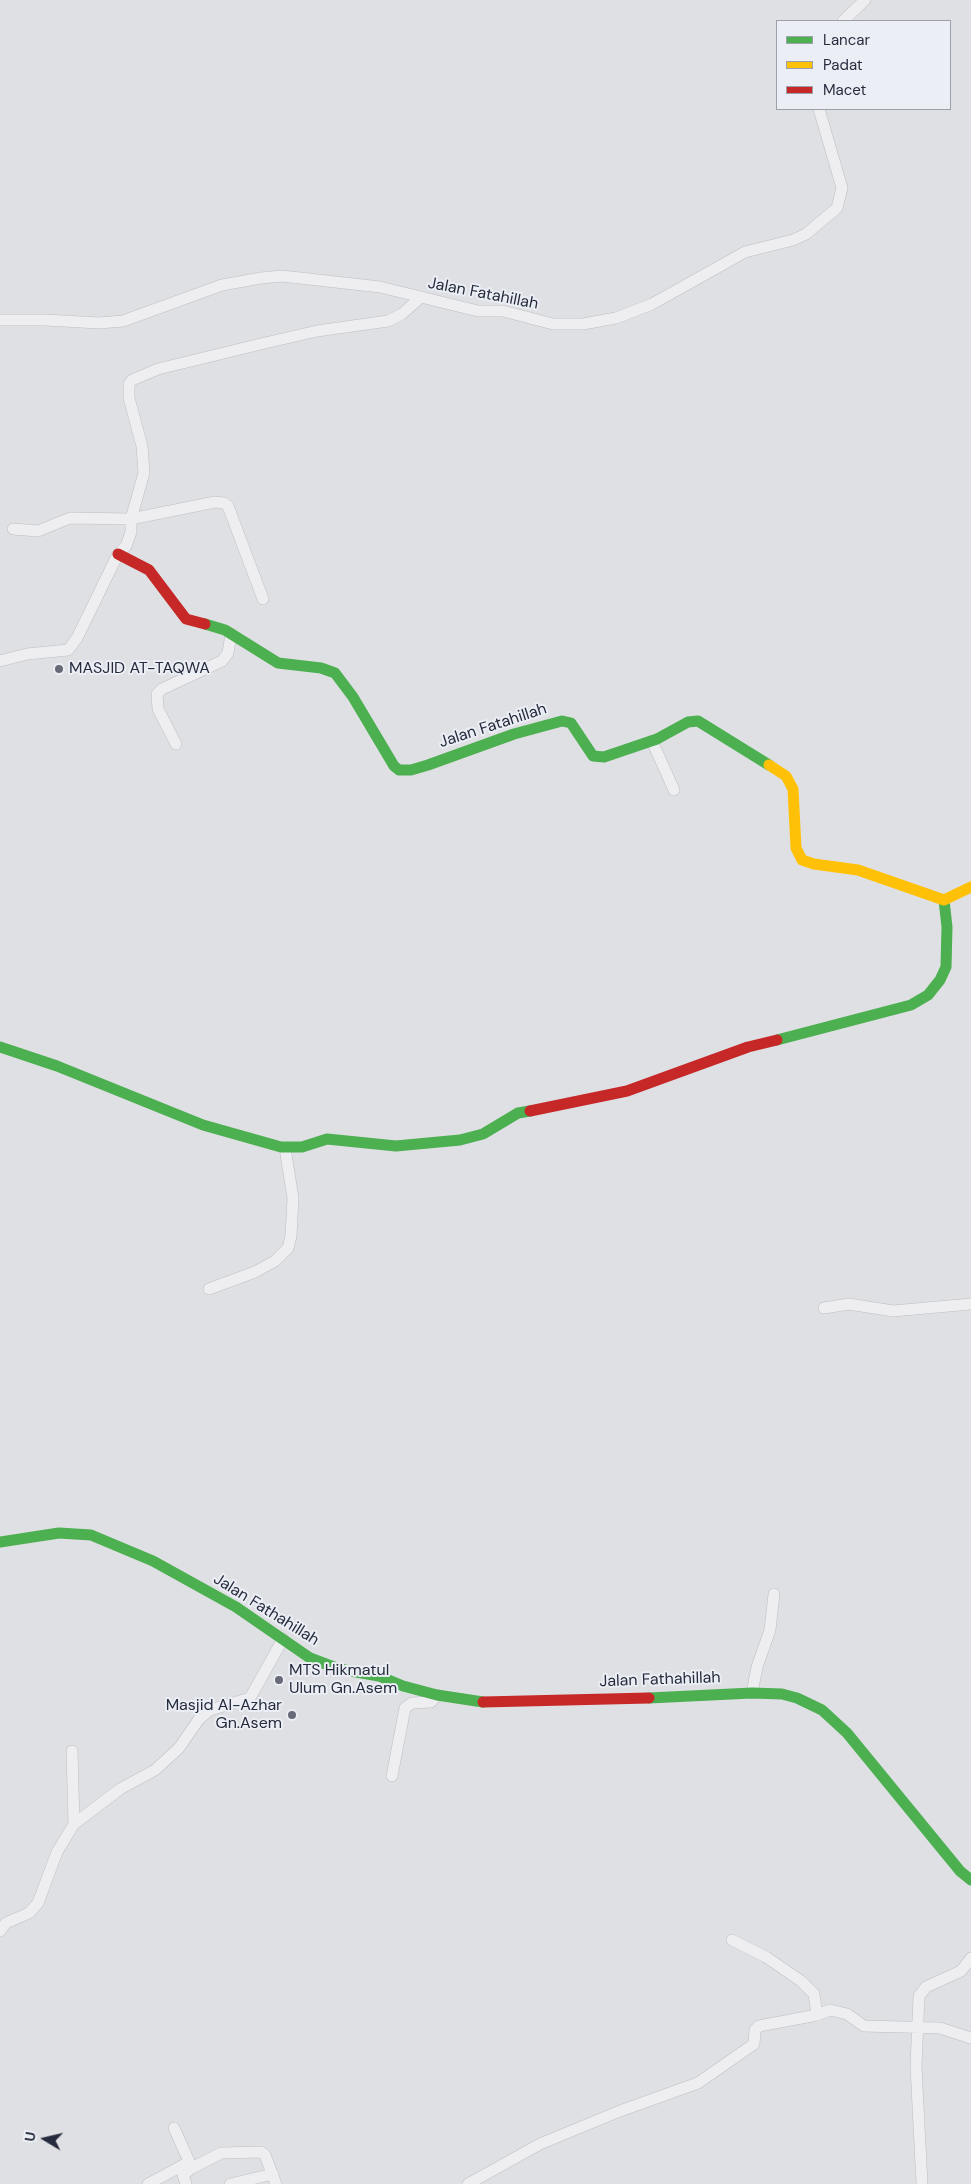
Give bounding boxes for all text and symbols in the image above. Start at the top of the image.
legend [776,20,951,110]
text: Lancar [823,30,870,50]
text: Padat [823,55,863,75]
text: Macet [823,80,867,100]
street label: Jalan Fatahillah [426,274,540,314]
place label: MASJID AT-TAQWA [69,659,210,679]
marker: MASJID AT-TAQWA [53,663,65,675]
street label: Jalan Fatahillah [437,700,549,752]
street label: Jalan Fathahillah [210,1570,322,1650]
place label: MTS Hikmatul Ulum Gn.Asem [289,1661,397,1699]
street label: Jalan Fathahillah [599,1668,721,1692]
marker: MTS Hikmatul Ulum Gn.Asem [273,1674,285,1686]
place label: Masjid Al-Azhar Gn.Asem [166,1696,282,1734]
marker: Masjid Al-Azhar Gn.Asem [286,1709,298,1721]
north arrow [20,2114,70,2164]
text: U [21,2131,40,2143]

